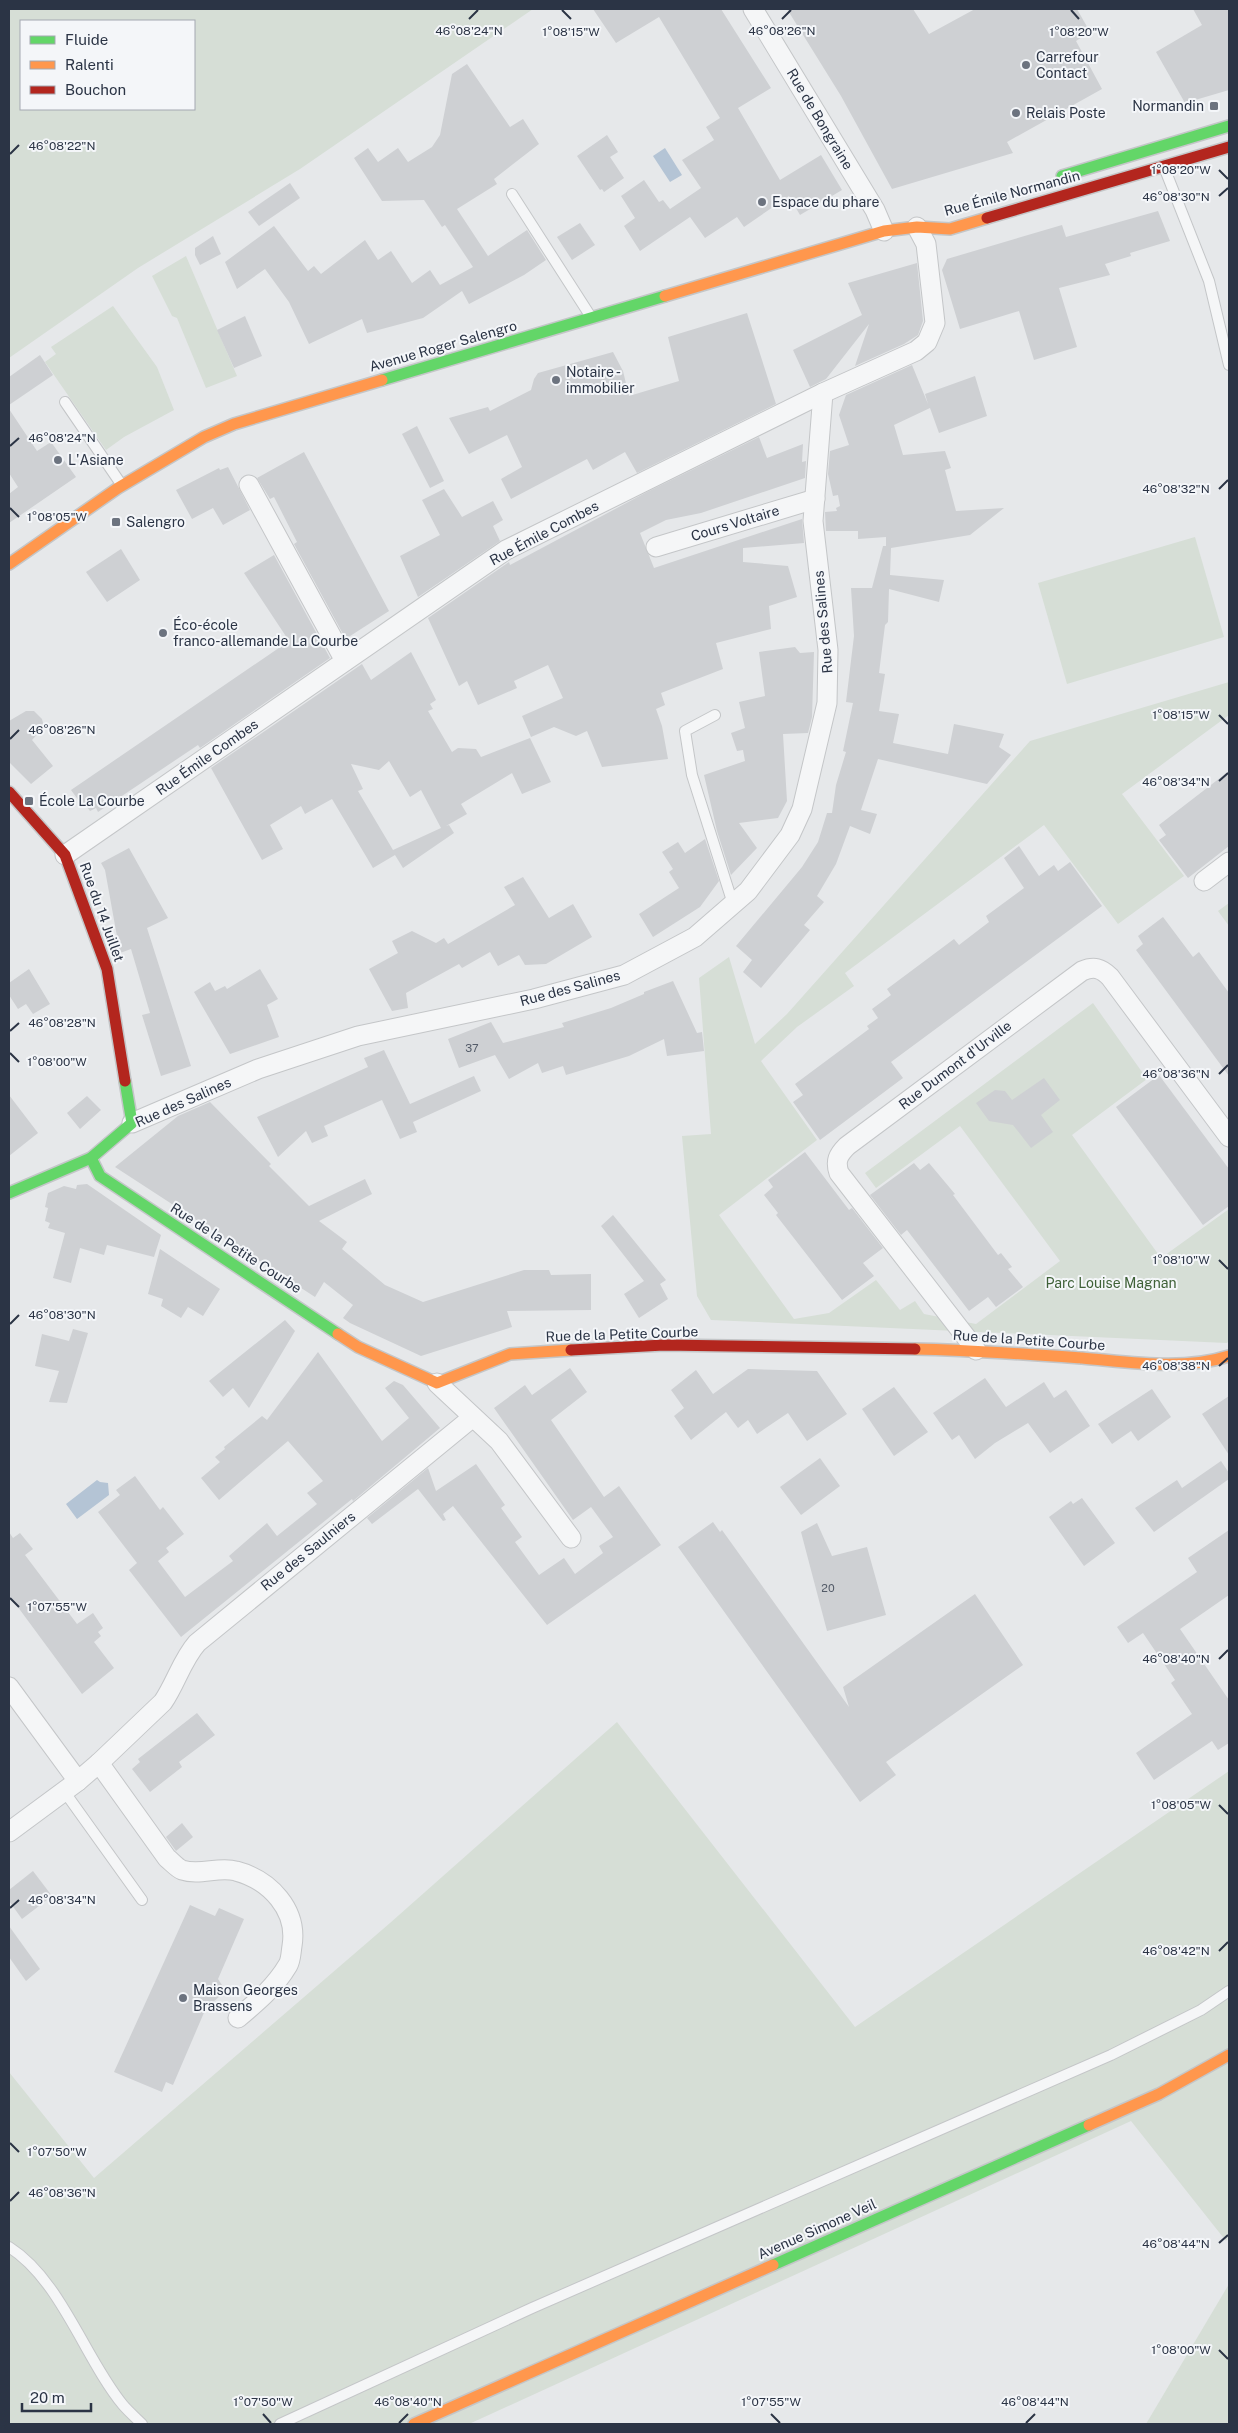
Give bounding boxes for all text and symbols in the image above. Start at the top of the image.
legend [20,20,195,110]
text: 46°08'24"N [435,24,503,38]
text: 46°08'26"N [748,24,816,38]
text: 1°08'15"W [542,25,600,39]
text: 1°08'20"W [1049,25,1109,39]
text: Fluide [65,31,108,48]
place label: Carrefour Contact [1036,49,1099,81]
text: Ralenti [65,56,114,73]
marker: Carrefour Contact [1020,59,1032,71]
street label: Rue de Bongraine [784,66,856,172]
text: Bouchon [65,81,126,98]
place label: Normandin [1132,98,1204,114]
marker: Normandin [1208,100,1220,112]
place label: Relais Poste [1026,105,1106,121]
marker: Relais Poste [1010,107,1022,119]
text: 46°08'22"N [28,139,96,153]
text: 1°08'20"W [1151,163,1211,177]
street label: Rue Émile Normandin [942,166,1082,219]
text: 46°08'30"N [1142,190,1210,204]
place label: Espace du phare [772,194,880,210]
marker: Espace du phare [756,196,768,208]
street label: Avenue Roger Salengro [367,317,519,375]
place label: Notaire - immobilier [566,364,635,396]
marker: Notaire - immobilier [550,374,562,386]
text: 46°08'24"N [28,431,96,445]
place label: L'Asiane [68,452,124,468]
marker: L'Asiane [52,454,64,466]
text: 46°08'32"N [1142,482,1210,496]
street label: Rue Émile Combes [486,497,601,568]
street label: Cours Voltaire [689,502,781,544]
text: 1°08'05"W [27,510,88,524]
place label: Salengro [126,514,185,530]
marker: Salengro [110,516,122,528]
street label: Rue des Salines [811,570,835,674]
place label: Éco-école franco-allemande La Courbe [173,616,358,649]
marker: Éco-école franco-allemande La Courbe [157,627,169,639]
text: 1°08'15"W [1152,708,1210,722]
street label: Rue Émile Combes [152,715,261,798]
text: 46°08'26"N [28,723,96,737]
text: 46°08'34"N [1142,775,1210,789]
place label: École La Courbe [39,792,145,809]
marker: École La Courbe [23,795,35,807]
street label: Rue du 14 Juillet [77,860,127,964]
street label: Rue des Salines [518,967,622,1009]
text: 46°08'28"N [28,1016,96,1030]
street label: Rue Dumont d'Urville [896,1017,1014,1113]
house number: 37 [465,1042,479,1054]
text: 1°08'00"W [27,1055,87,1069]
text: 46°08'36"N [1142,1067,1210,1081]
street label: Rue des Salines [133,1074,233,1130]
street label: Rue de la Petite Courbe [168,1200,304,1296]
text: 1°08'10"W [1152,1253,1210,1267]
park label: Parc Louise Magnan [1045,1275,1177,1291]
text: 46°08'30"N [28,1308,96,1322]
street label: Rue de la Petite Courbe [545,1323,699,1345]
street label: Rue de la Petite Courbe [952,1327,1106,1353]
text: 46°08'38"N [1142,1359,1210,1373]
street label: Rue des Saulniers [258,1508,358,1594]
house number: 20 [821,1582,835,1594]
text: 1°07'55"W [27,1600,87,1614]
text: 46°08'40"N [1142,1652,1210,1666]
text: 1°08'05"W [1151,1798,1212,1812]
text: 46°08'34"N [28,1893,96,1907]
text: 46°08'42"N [1142,1944,1210,1958]
place label: Maison Georges Brassens [193,1982,298,2014]
marker: Maison Georges Brassens [177,1992,189,2004]
text: 1°07'50"W [27,2145,87,2159]
text: 46°08'36"N [28,2186,96,2200]
street label: Avenue Simone Veil [755,2196,879,2262]
text: 46°08'44"N [1142,2237,1210,2251]
text: 1°08'00"W [1151,2343,1211,2357]
scale bar [22,2380,91,2412]
text: 20 m [30,2389,65,2406]
text: 1°07'50"W [233,2395,293,2409]
text: 46°08'40"N [374,2395,442,2409]
text: 1°07'55"W [741,2395,801,2409]
text: 46°08'44"N [1001,2395,1069,2409]

